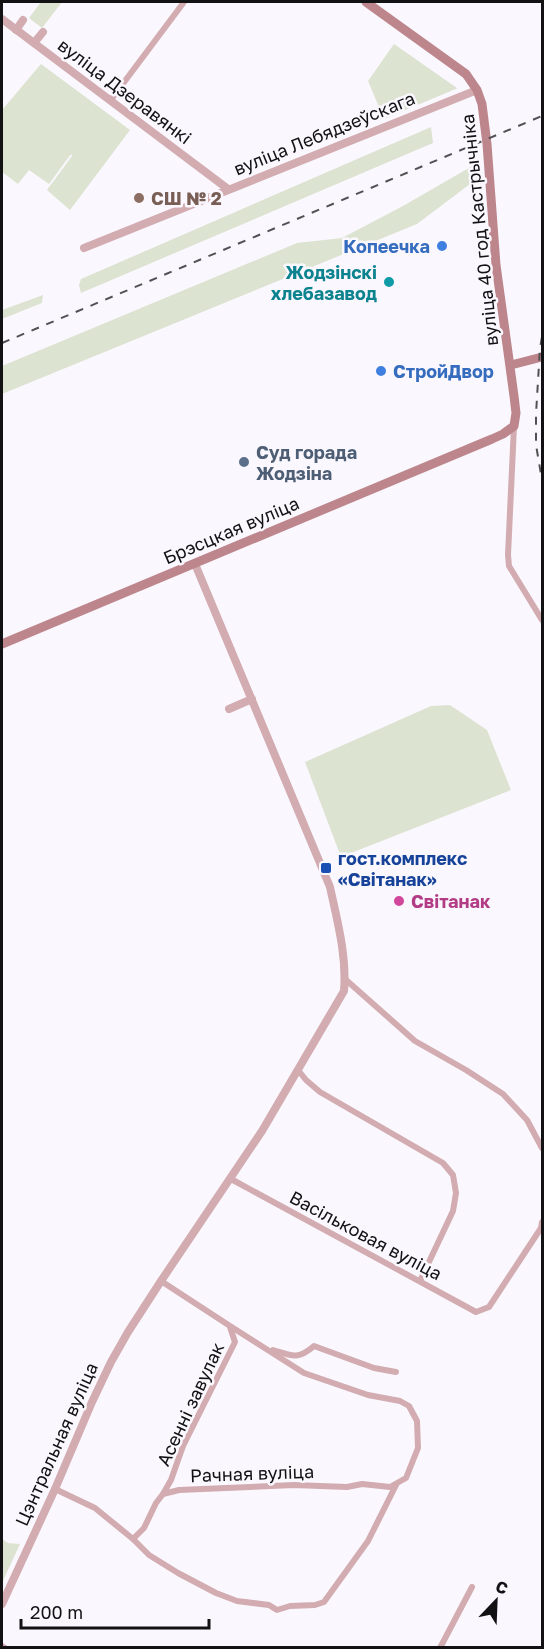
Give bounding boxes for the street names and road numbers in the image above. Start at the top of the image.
street label: вуліца Дзеравянкі [54,34,196,148]
street label: вуліца Лебядзеўскага [230,87,418,179]
street label: вуліца 40 год Кастрычніка [456,113,502,347]
street label: Брэсцкая вуліца [160,491,302,569]
street label: Васільковая вуліца [286,1186,446,1284]
street label: Асенні завулак [152,1339,228,1469]
street label: Цэнтральная вуліца [10,1359,102,1529]
street label: Рачная вуліца [190,1460,314,1486]

